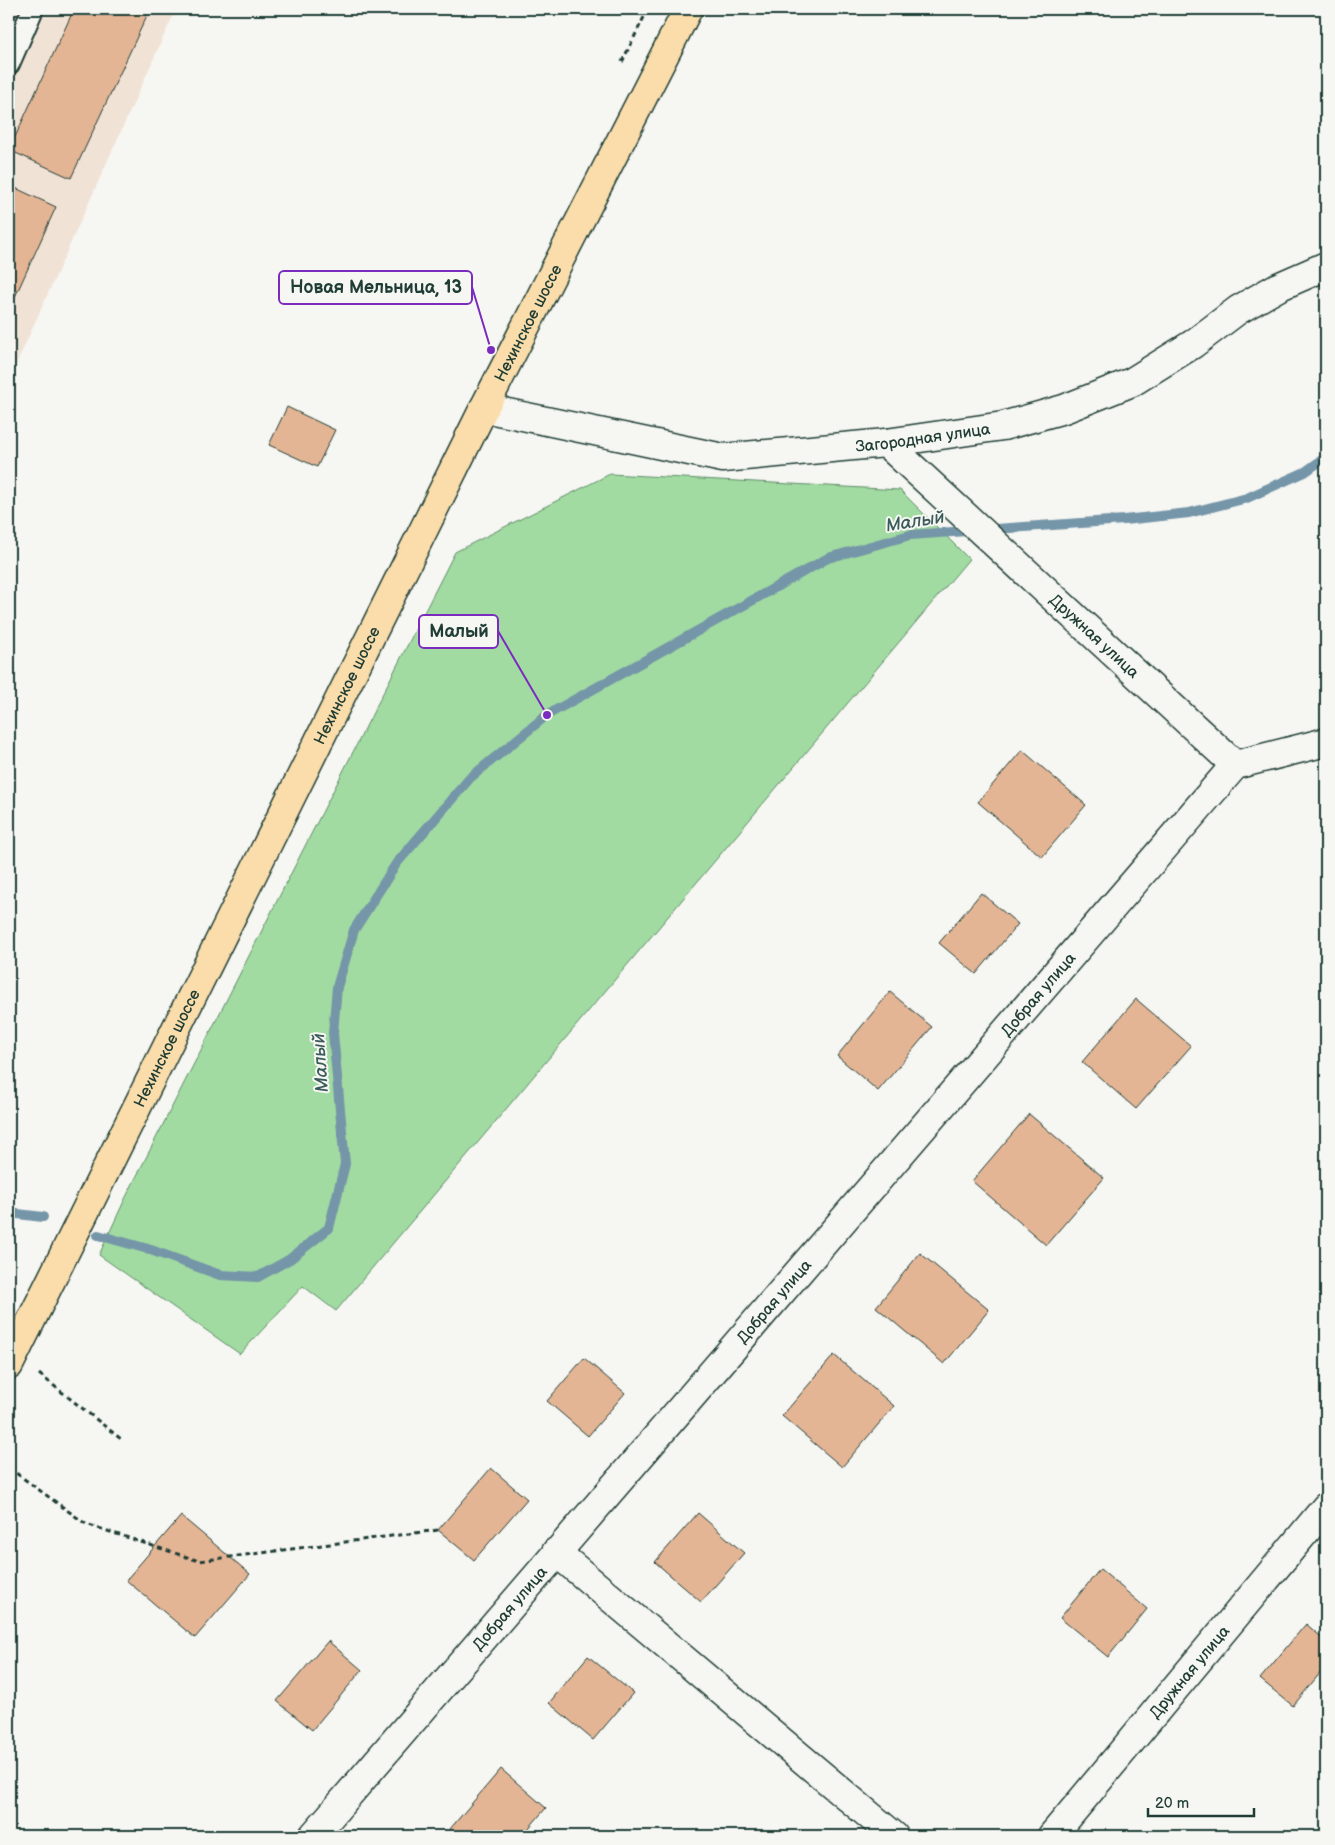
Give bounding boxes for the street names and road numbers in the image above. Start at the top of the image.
street label: Нехинское шоссе [491,262,567,385]
street label: Загородная улица [855,420,992,457]
street label: Дружная улица [1045,591,1143,683]
street label: Нехинское шоссе [311,624,385,748]
street label: Добрая улица [998,949,1081,1041]
street label: Нехинское шоссе [131,986,205,1111]
street label: Добрая улица [733,1256,816,1348]
street label: Добрая улица [469,1563,552,1655]
street label: Дружная улица [1146,1622,1235,1723]

